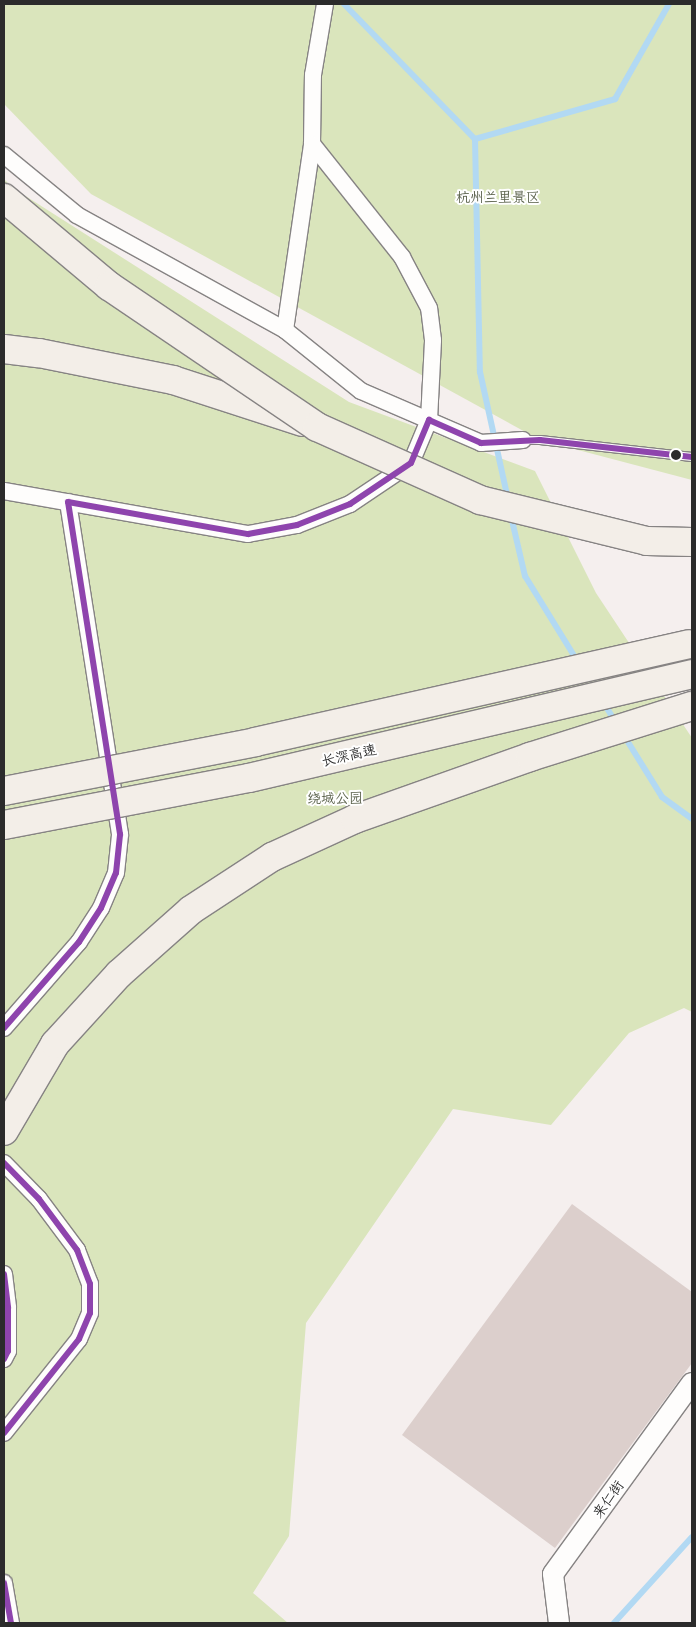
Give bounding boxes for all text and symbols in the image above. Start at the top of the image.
park label: 杭州兰里景区 [456,189,540,205]
unlabelled marker [671,450,681,460]
street label: 长深高速 [320,741,378,769]
park label: 绕城公园 [307,790,363,806]
street label: 来仁街 [589,1477,627,1521]

